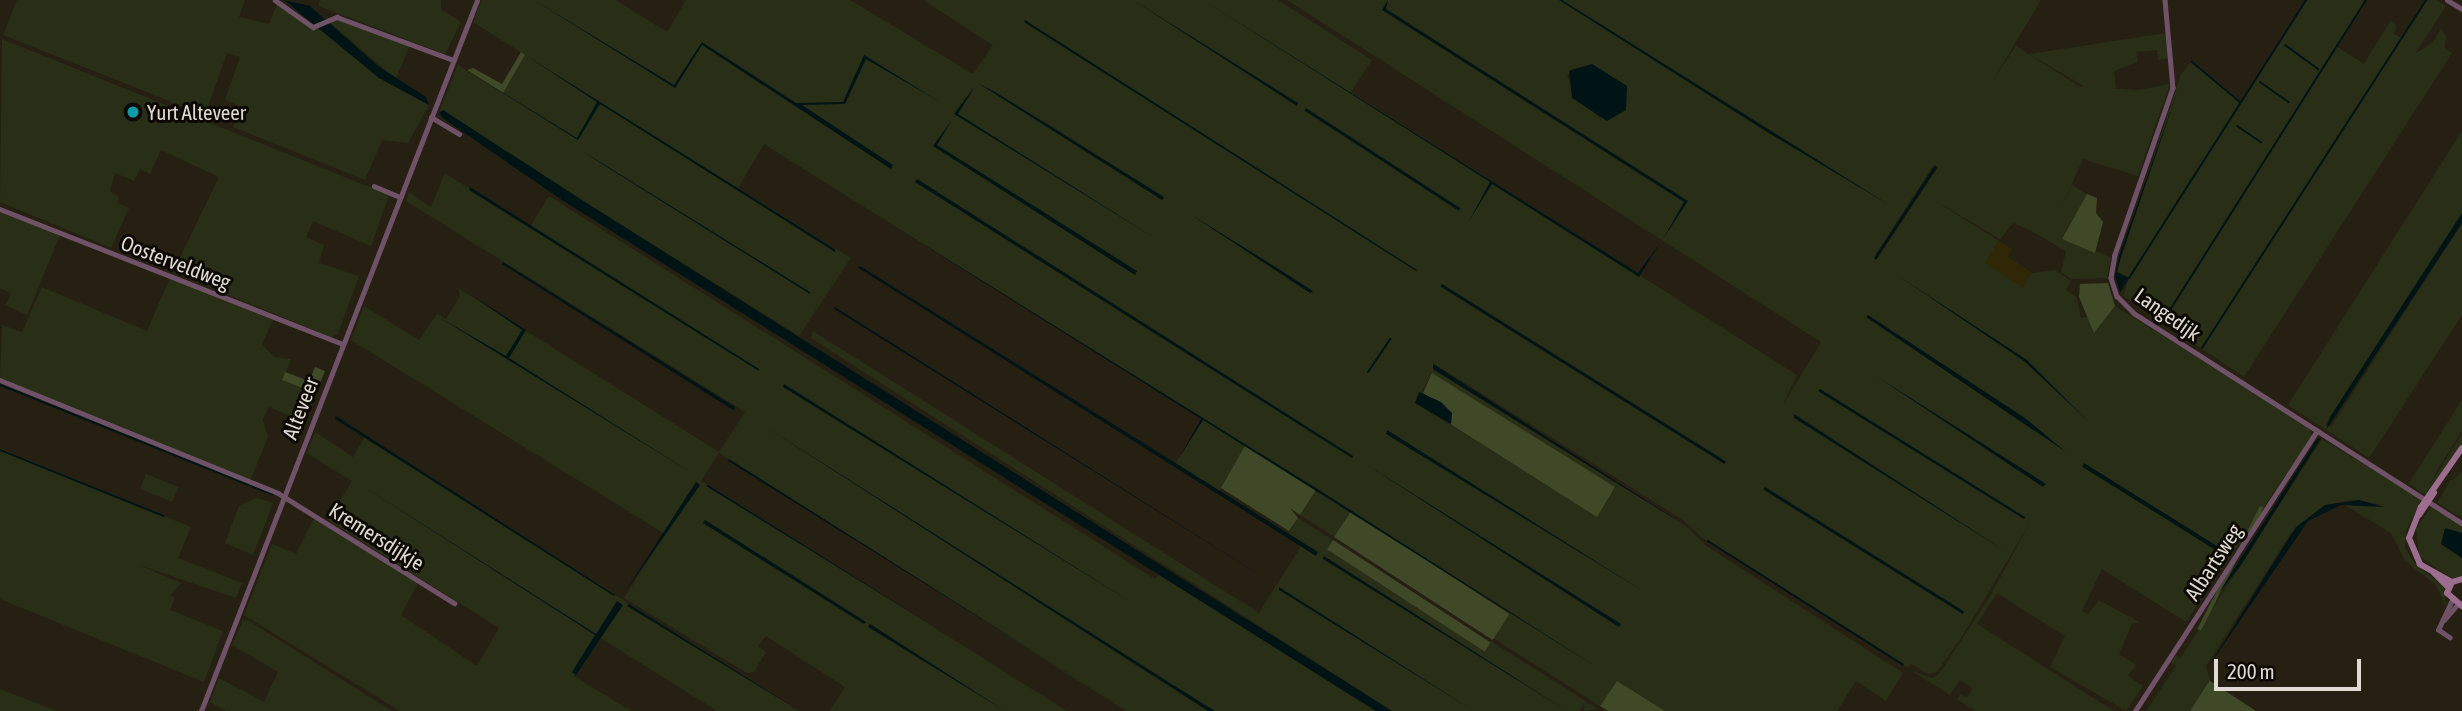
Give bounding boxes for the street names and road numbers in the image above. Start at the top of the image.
street label: Oosterveldweg [118,230,234,294]
street label: Langedijk [2130,282,2206,346]
street label: Alteveer [277,373,323,443]
street label: Kremersdijkje [325,497,429,575]
street label: Albartsweg [2179,519,2247,605]

